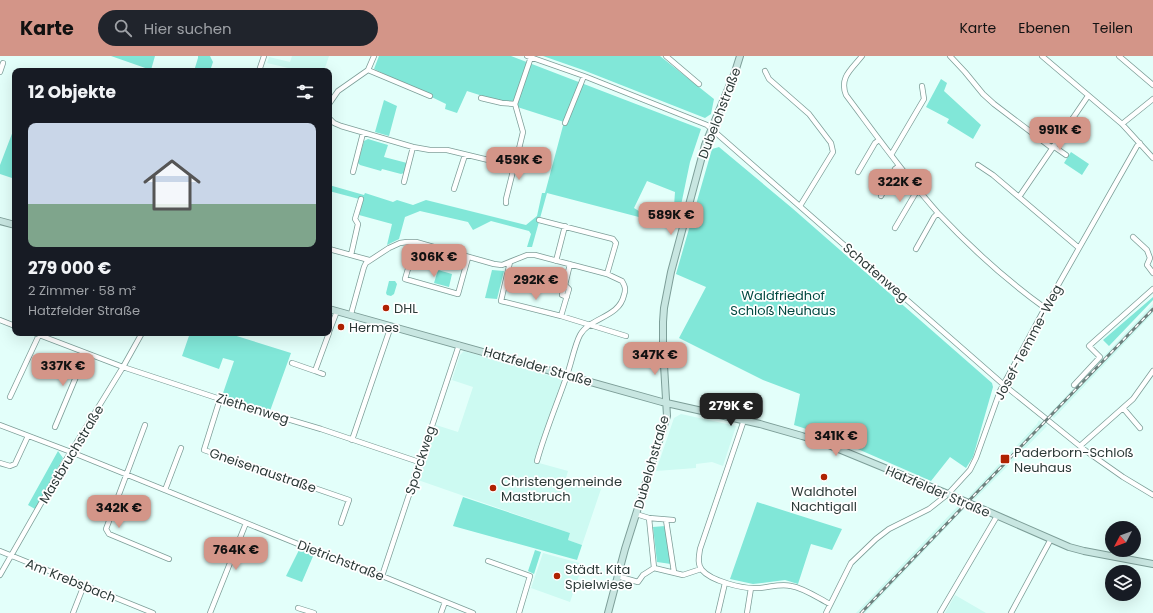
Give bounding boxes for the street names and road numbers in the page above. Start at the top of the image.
street label: Dubelohstraße [693,65,746,162]
street label: Schatenweg [839,239,913,306]
street label: Josef-Temme-Weg [990,281,1067,403]
street label: Hatzfelder Straße [481,342,594,391]
street label: Ziethenweg [214,388,292,429]
street label: Mastbruchstraße [35,401,108,507]
street label: Dubelohstraße [629,413,674,511]
street label: Sporckweg [400,423,441,497]
street label: Gneisenaustraße [207,443,319,498]
street label: Hatzfelder Straße [883,461,993,522]
street label: Dietrichstraße [295,535,387,586]
street label: Am Krebsbach [23,554,119,607]

